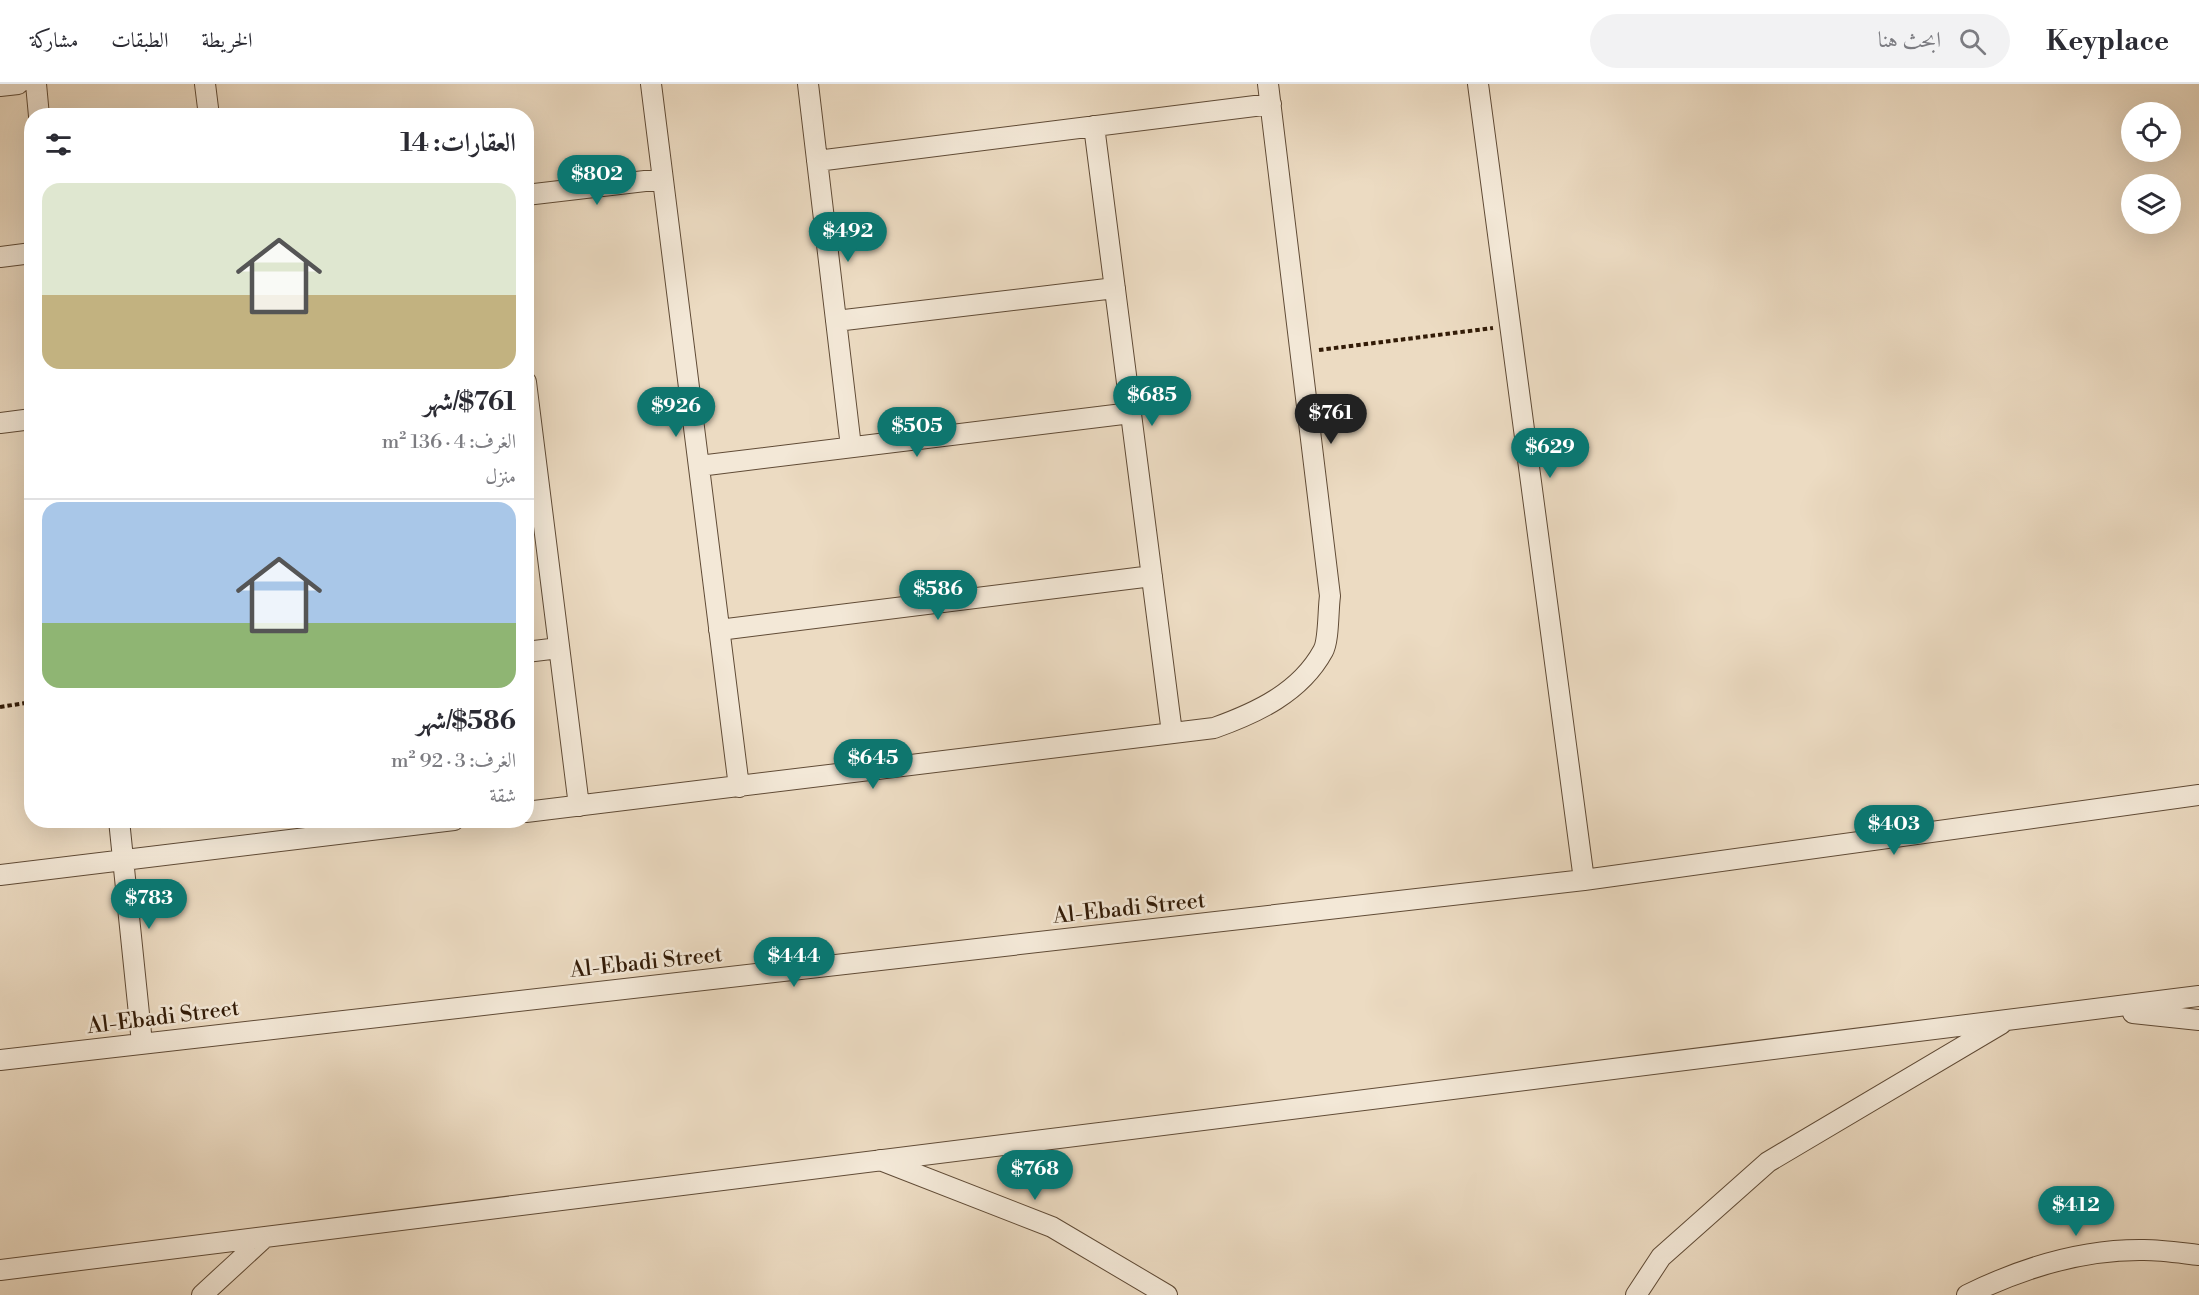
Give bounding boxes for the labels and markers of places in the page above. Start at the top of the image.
pin: $802 [561,155,633,206]
pin: $492 [812,212,884,263]
pin: $685 [1116,376,1188,427]
pin: $926 [640,387,712,438]
pin: $761 [1295,394,1367,445]
pin: $505 [881,407,953,458]
pin: $629 [1514,428,1586,479]
pin: $586 [902,570,974,621]
pin: $645 [837,739,909,790]
pin: $403 [1858,805,1930,856]
pin: $783 [113,879,185,930]
pin: $444 [758,937,830,988]
pin: $768 [999,1150,1071,1201]
pin: $412 [2040,1186,2112,1237]

